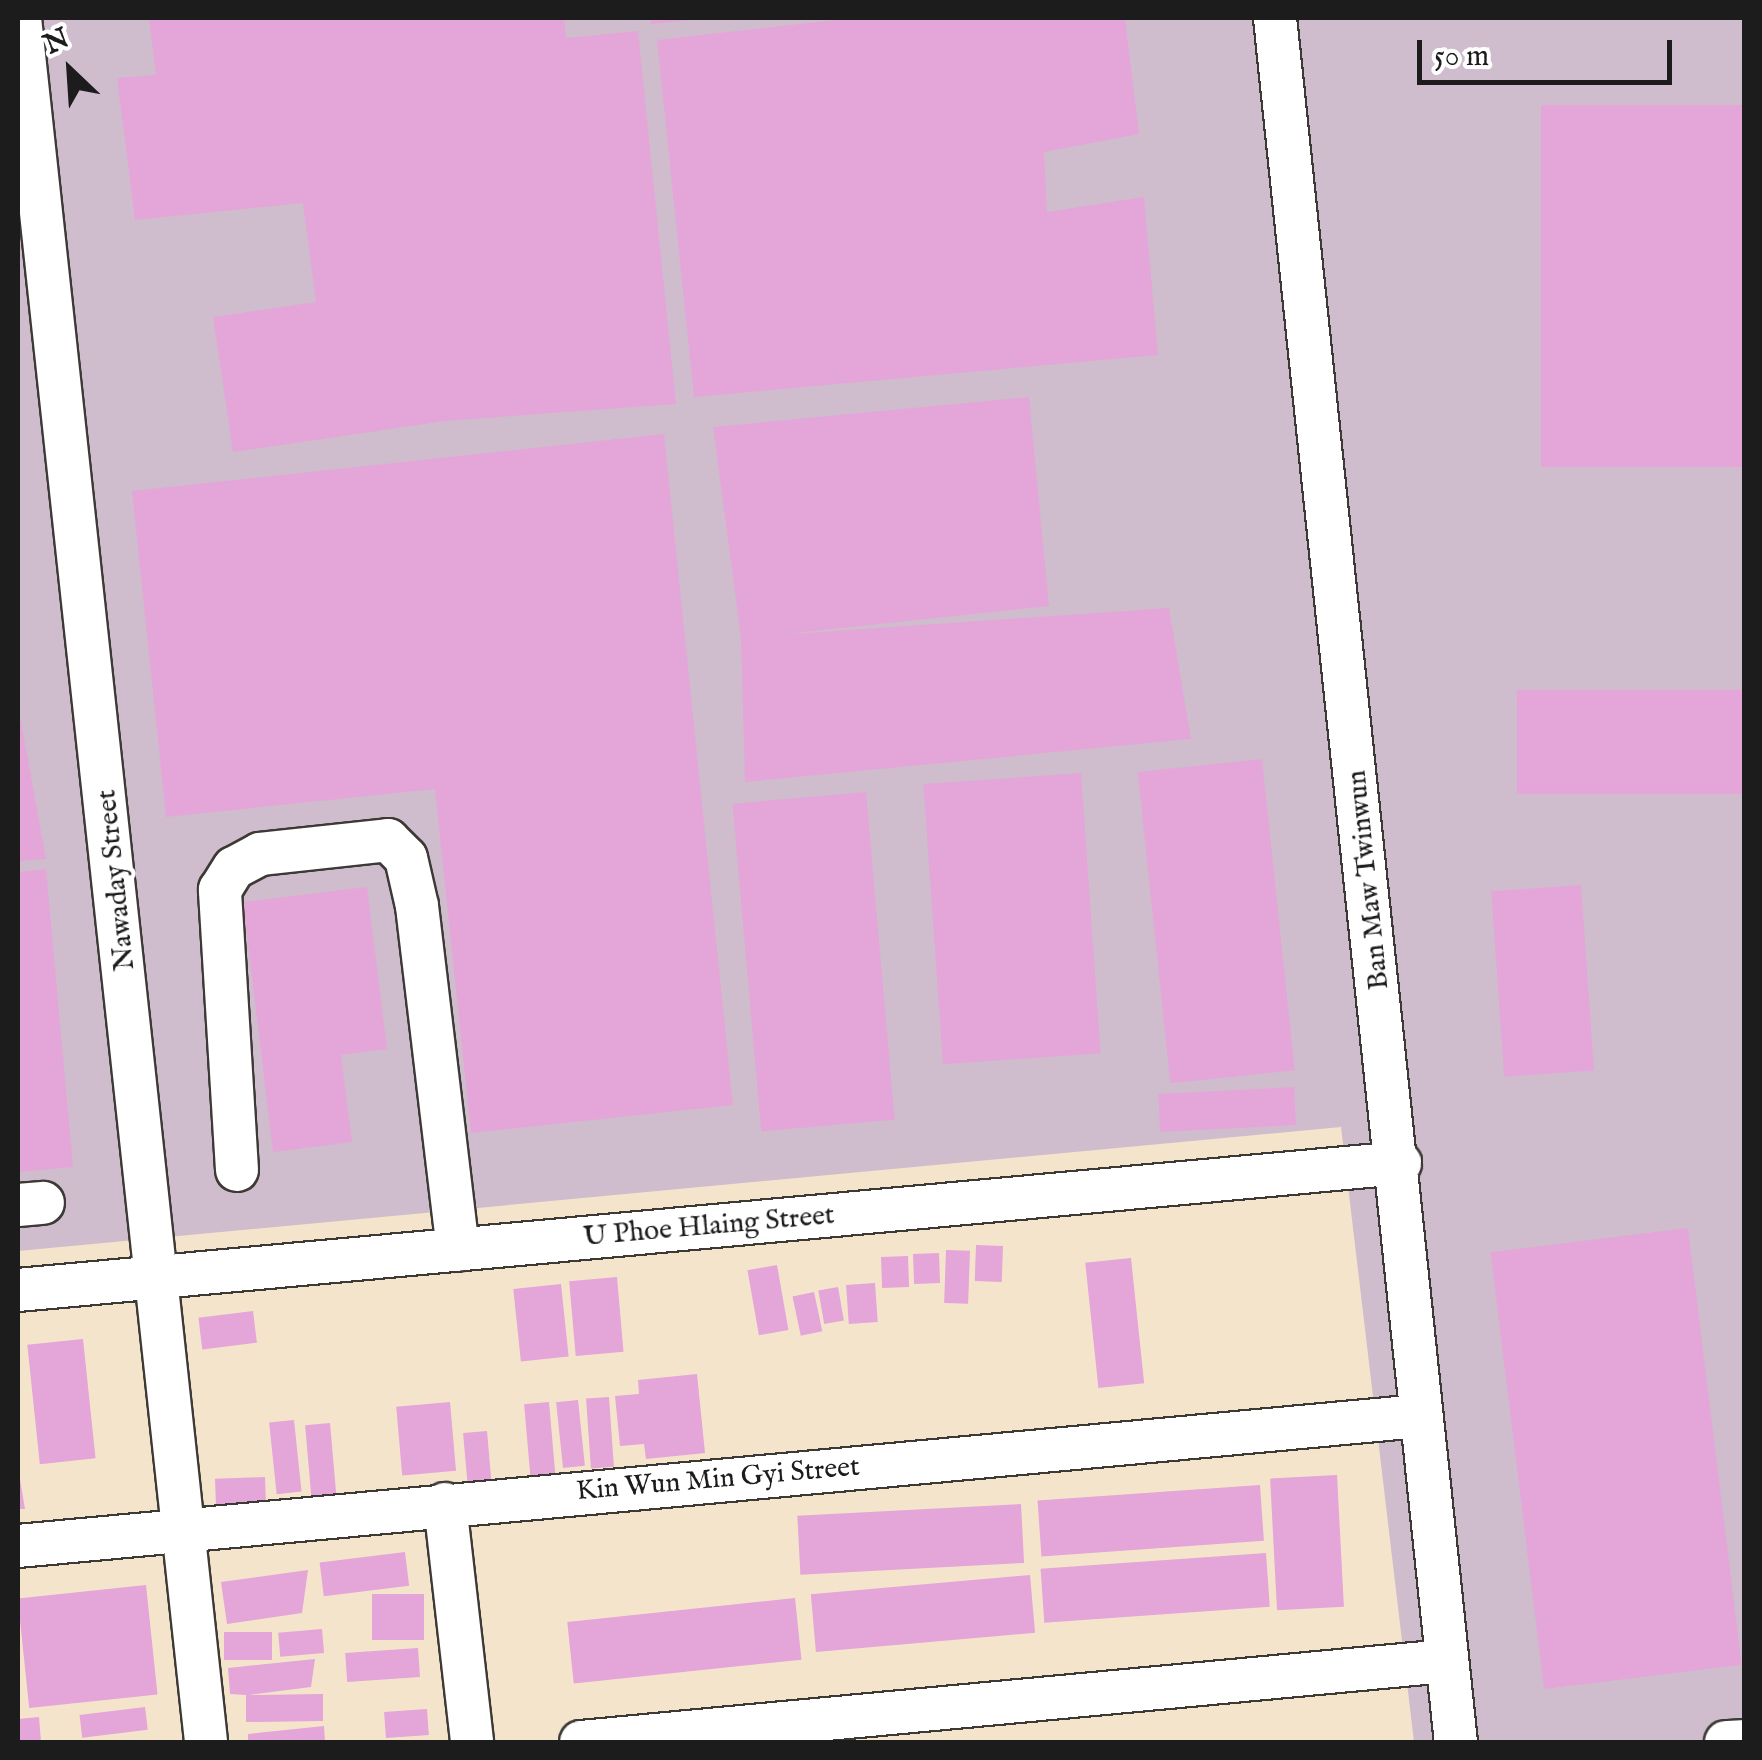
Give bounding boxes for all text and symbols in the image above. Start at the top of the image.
north arrow [20,20,120,120]
scale bar [1422,20,1677,82]
text: N [39,21,75,63]
text: 50 m [1434,38,1489,76]
street label: Ban Maw Twinwun [1341,769,1397,991]
street label: Nawaday Street [91,788,143,972]
street label: U Phoe Hlaing Street [582,1199,836,1255]
street label: Kin Wun Min Gyi Street [575,1451,861,1509]

